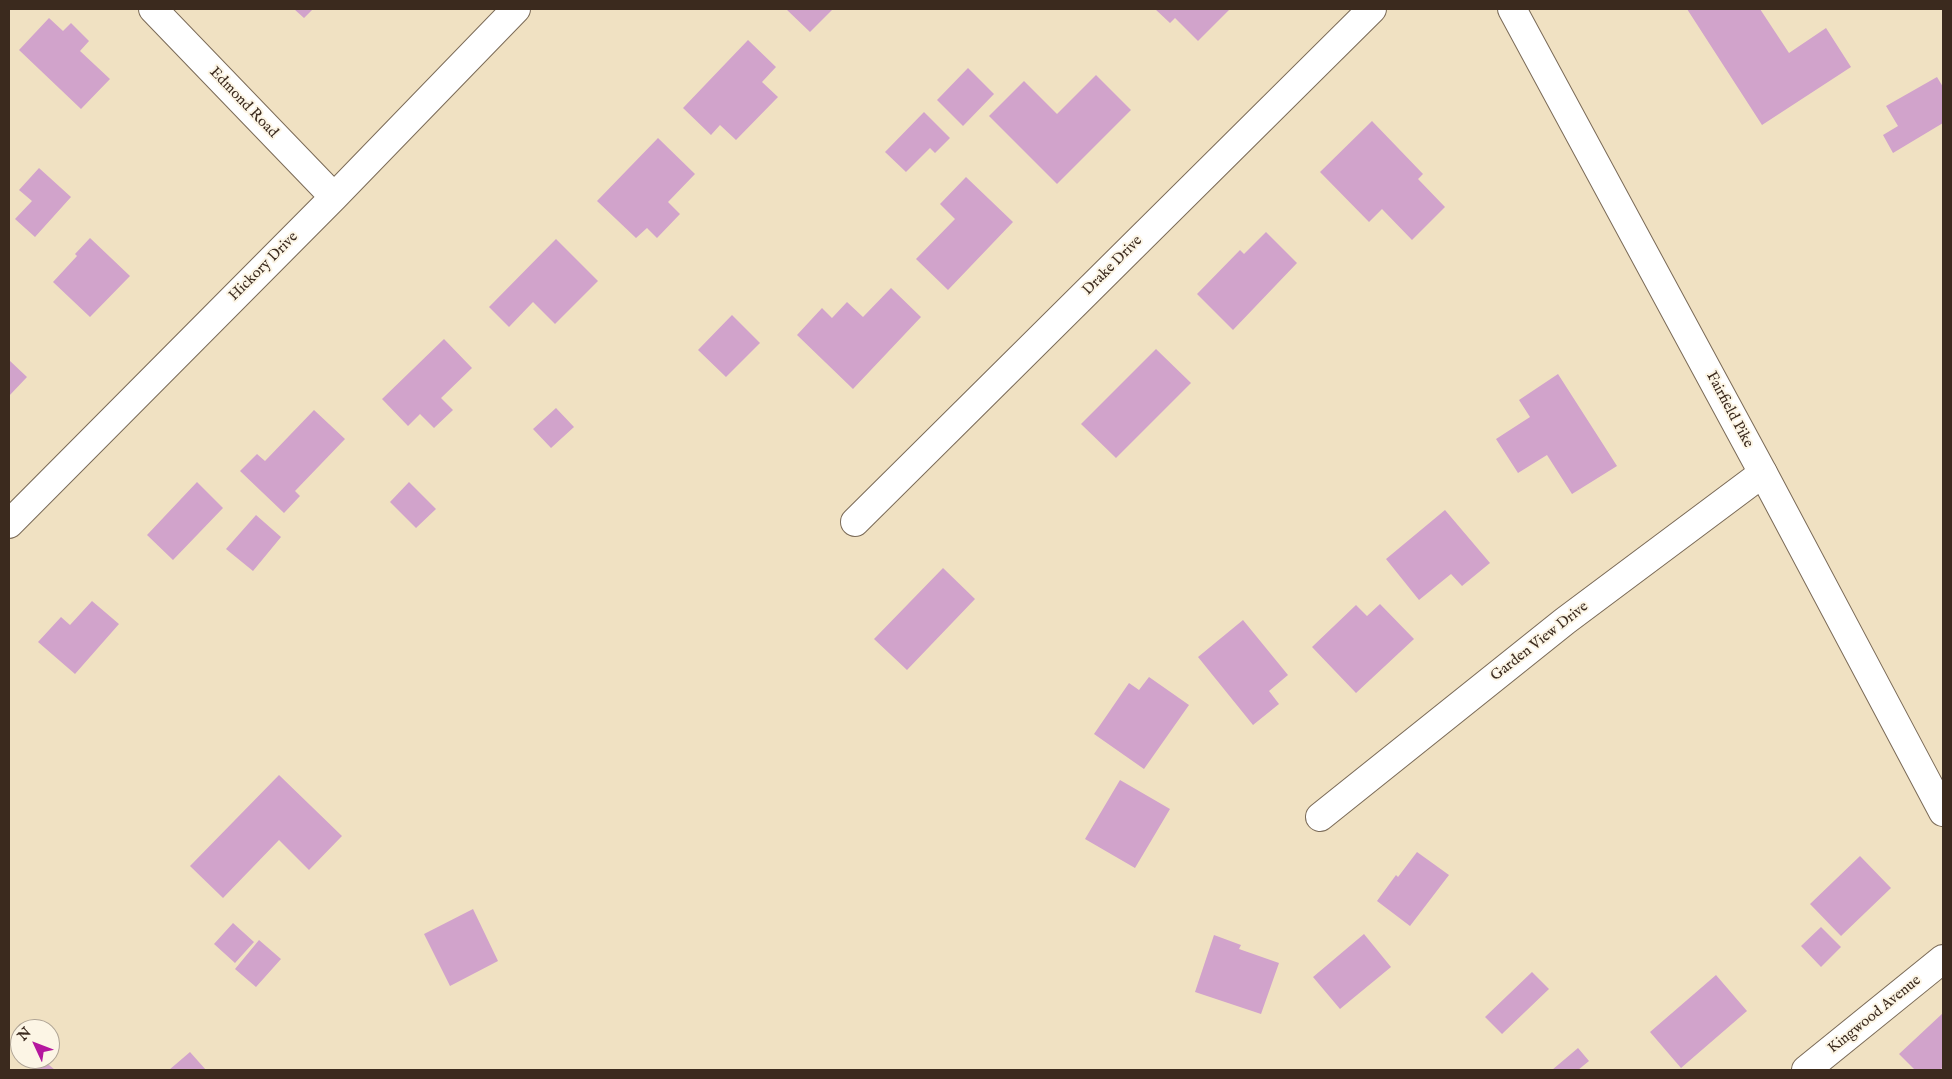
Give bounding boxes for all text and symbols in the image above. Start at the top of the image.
street label: Edmond Road [205,64,281,142]
street label: Hickory Drive [226,229,302,305]
street label: Drake Drive [1079,232,1147,300]
street label: Fairfield Pike [1701,369,1757,451]
street label: Garden View Drive [1488,598,1592,686]
street label: Kingwood Avenue [1825,972,1925,1058]
north arrow [10,1019,60,1069]
text: N [14,1024,35,1045]

